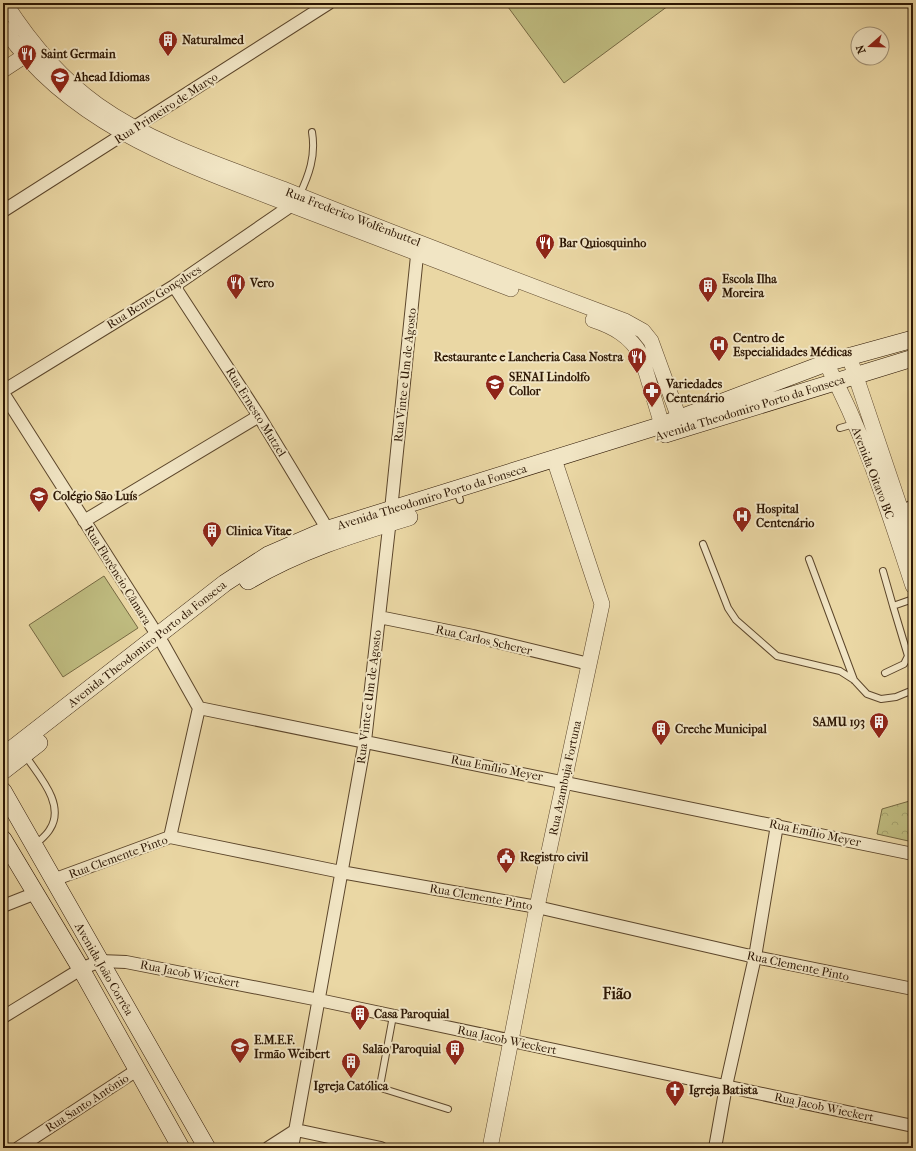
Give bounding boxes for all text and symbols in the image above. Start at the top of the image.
north arrow [850,26,890,66]
building icon: Naturalmed [157,29,179,57]
place label: Naturalmed [182,33,244,47]
text: N [853,42,869,55]
restaurant icon: Saint Germain [16,43,38,71]
place label: Saint Germain [41,47,117,61]
school or university icon: Ahead Idiomas [49,66,71,94]
street label: Rua Primeiro de Março [112,69,221,148]
place label: Ahead Idiomas [73,70,150,84]
street label: Rua Frederico Wolfenbuttel [284,185,423,249]
restaurant icon: Bar Quiosquinho [534,232,556,260]
place label: Bar Quiosquinho [559,236,646,251]
street label: Rua Bento Gonçalves [104,262,205,333]
restaurant icon: Vero [225,272,247,300]
place label: Escola Ilha Moreira [721,272,777,300]
building icon: Escola Ilha Moreira [697,275,719,303]
place label: Vero [249,276,274,290]
street label: Rua Vinte e Um de Agosto [391,307,419,443]
place label: Centro de Especialidades Médicas [733,331,853,360]
hospital icon: Centro de Especialidades Médicas [708,334,730,362]
restaurant icon: Restaurante e Lancheria Casa Nostra [626,346,648,374]
place label: Restaurante e Lancheria Casa Nostra [434,350,623,364]
street label: Rua Ernesto Mutzel [223,365,289,460]
place label: SENAI Lindolfo Collor [509,370,590,398]
street label: Avenida Theodomiro Porto da Fonseca [653,372,847,444]
school or university icon: SENAI Lindolfo Collor [484,373,506,401]
place label: Variedades Centenário [665,377,724,405]
pharmacy icon: Variedades Centenário [641,380,663,408]
street label: Avenida Oitavo BC [849,424,897,521]
street label: Avenida Theodomiro Porto da Fonseca [335,461,529,533]
school or university icon: Colégio São Luís [28,485,50,513]
place label: Colégio São Luís [53,489,138,504]
place label: Hospital Centenário [756,502,814,530]
hospital icon: Hospital Centenário [731,505,753,533]
building icon: Clinica Vitae [201,520,223,548]
street label: Rua Florêncio Câmara [82,523,154,628]
place label: Clinica Vitae [226,524,292,538]
street label: Avenida Theodomiro Porto da Fonseca [64,577,229,711]
street label: Rua Carlos Scherer [434,622,534,658]
street label: Rua Vinte e Um de Agosto [354,629,384,765]
building icon: SAMU 193 [868,711,890,739]
place label: SAMU 193 [813,715,865,730]
building icon: Creche Municipal [650,718,672,746]
street label: Rua Azambuja Fortuna [546,719,584,837]
place label: Creche Municipal [675,722,767,737]
street label: Rua Emílio Meyer [450,752,545,784]
street label: Rua Emílio Meyer [768,816,863,850]
street label: Rua Clemente Pinto [67,833,169,881]
public building icon: Registro civil [495,846,517,874]
place label: Registro civil [520,850,589,865]
street label: Rua Clemente Pinto [428,881,534,913]
street label: Avenida João Corrêa [71,919,136,1018]
street label: Rua Clemente Pinto [746,948,850,984]
street label: Rua Jacob Wieckert [139,957,242,991]
district label: Fião [602,984,631,1003]
building icon: Casa Paroquial [349,1003,371,1031]
place label: Casa Paroquial [374,1007,450,1022]
street label: Rua Jacob Wieckert [456,1023,559,1058]
place label: E.M.E.F. Irmão Weibert [254,1033,331,1061]
school or university icon: E.M.E.F. Irmão Weibert [229,1036,251,1064]
building icon: Salão Paroquial [444,1038,466,1066]
place label: Salão Paroquial [363,1042,442,1057]
building icon: Igreja Católica [340,1051,362,1079]
street label: Rua Santo Antônio [43,1071,131,1135]
place label: Igreja Católica [314,1079,389,1094]
church icon: Igreja Batista [664,1079,686,1107]
place label: Igreja Batista [689,1083,758,1098]
street label: Rua Jacob Wieckert [773,1090,876,1125]

